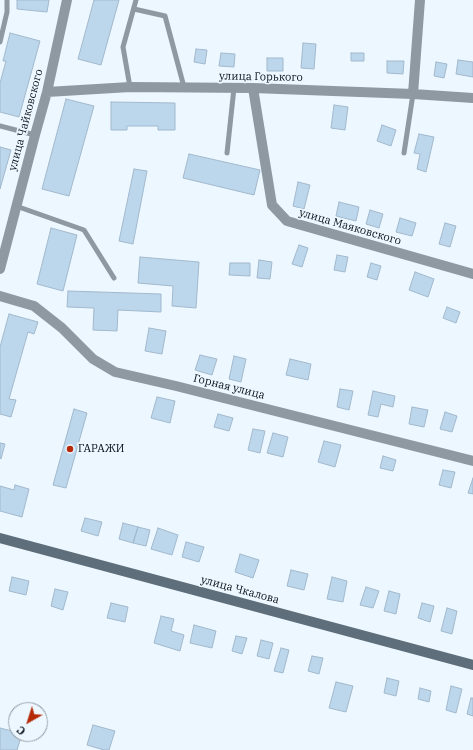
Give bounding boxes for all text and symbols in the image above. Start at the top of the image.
street label: улица Чайковского [6,68,46,172]
street label: улица Горького [219,70,303,84]
street label: улица Маяковского [297,206,403,248]
street label: Горная улица [192,372,266,402]
place label: ГАРАЖИ [78,442,124,456]
marker: ГАРАЖИ [65,444,75,454]
street label: улица Чкалова [199,573,281,607]
north arrow [8,702,48,742]
text: С [14,723,28,738]

